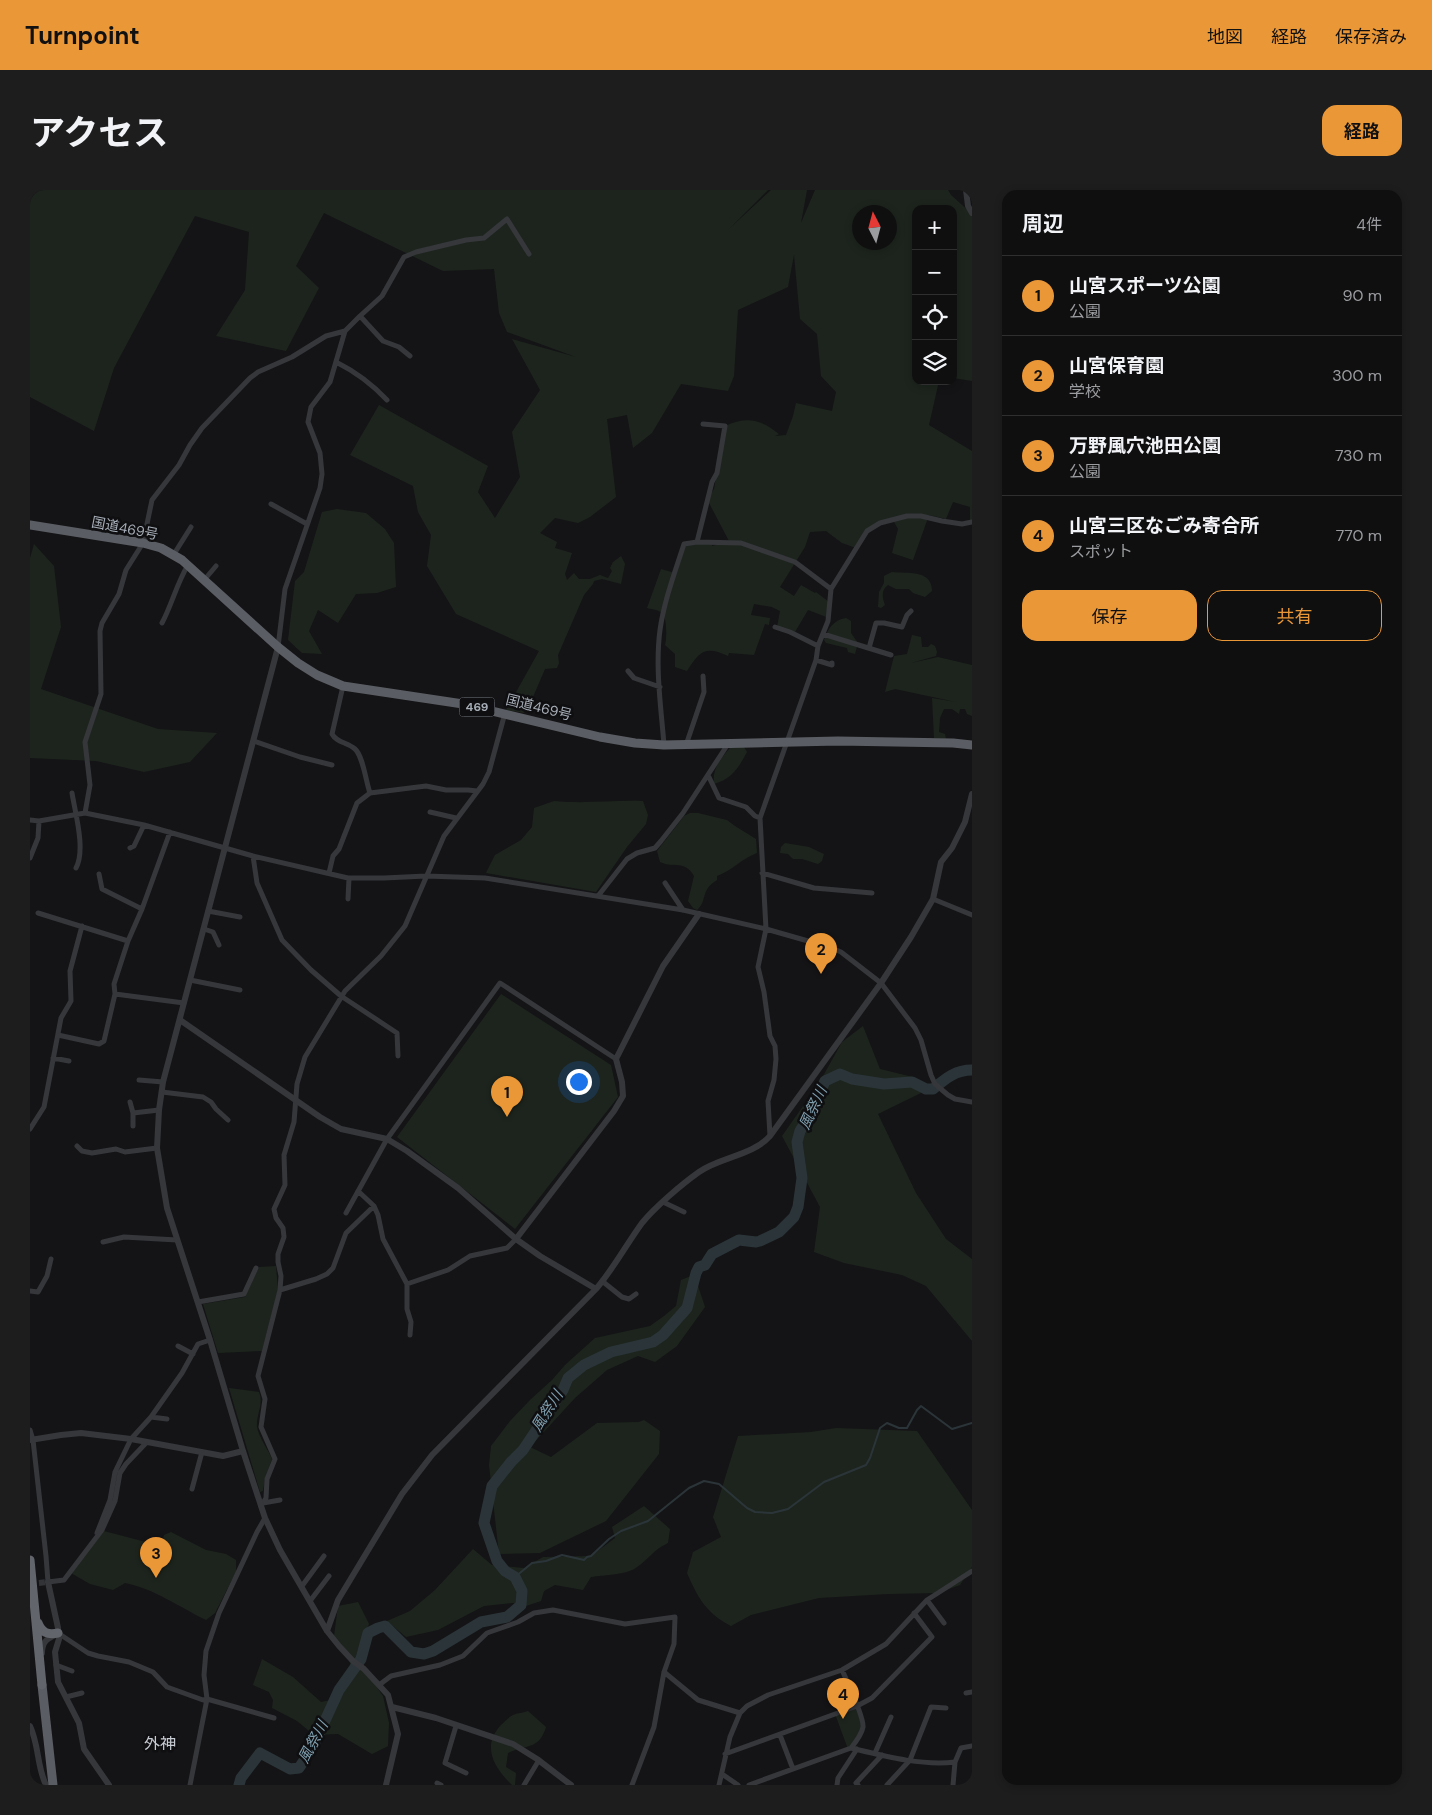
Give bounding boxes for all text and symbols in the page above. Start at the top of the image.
text: Turnpoint [25,20,140,51]
text: 地図 [1207,25,1243,49]
text: 経路 [1271,25,1307,49]
text: 保存済み [1335,25,1407,49]
button: 経路 [1322,105,1402,156]
text: アクセス [30,110,168,156]
north arrow [852,205,897,250]
map controls [912,205,957,385]
button: + [912,205,957,250]
text: 周辺 [1022,210,1064,238]
text: 4件 [1356,214,1382,235]
button: − [912,250,957,295]
text: 山宮スポーツ公園 [1069,273,1221,298]
text: 1 [1035,285,1041,306]
text: 90 m [1342,285,1382,306]
button: locate [912,295,957,340]
text: 公園 [1069,301,1101,322]
button: layers [912,340,957,385]
text: 山宮保育園 [1069,353,1164,378]
text: 2 [1033,365,1043,386]
text: 300 m [1332,365,1382,386]
text: 学校 [1069,381,1101,402]
text: 万野風穴池田公園 [1069,433,1221,458]
text: 3 [1033,445,1043,466]
text: 730 m [1335,445,1382,466]
text: 公園 [1069,461,1101,482]
street label: 国道469号 [90,513,160,543]
text: 山宮三区なごみ寄合所 [1069,513,1259,538]
text: 4 [1033,525,1043,546]
text: 770 m [1336,525,1382,546]
text: スポット [1069,541,1133,562]
button: 保存 [1022,590,1197,641]
button: 共有 [1207,590,1382,641]
street label: 国道469号 [504,690,574,724]
road number: 469 [460,698,494,716]
pin: 2 [805,933,837,974]
your location [566,1069,592,1095]
pin: 1 [491,1076,523,1117]
water label: 風祭川 [794,1082,832,1133]
water label: 風祭川 [527,1385,568,1435]
pin: 3 [140,1537,172,1578]
pin: 4 [827,1678,859,1719]
water label: 風祭川 [294,1716,333,1767]
district label: 外神 [144,1733,176,1754]

